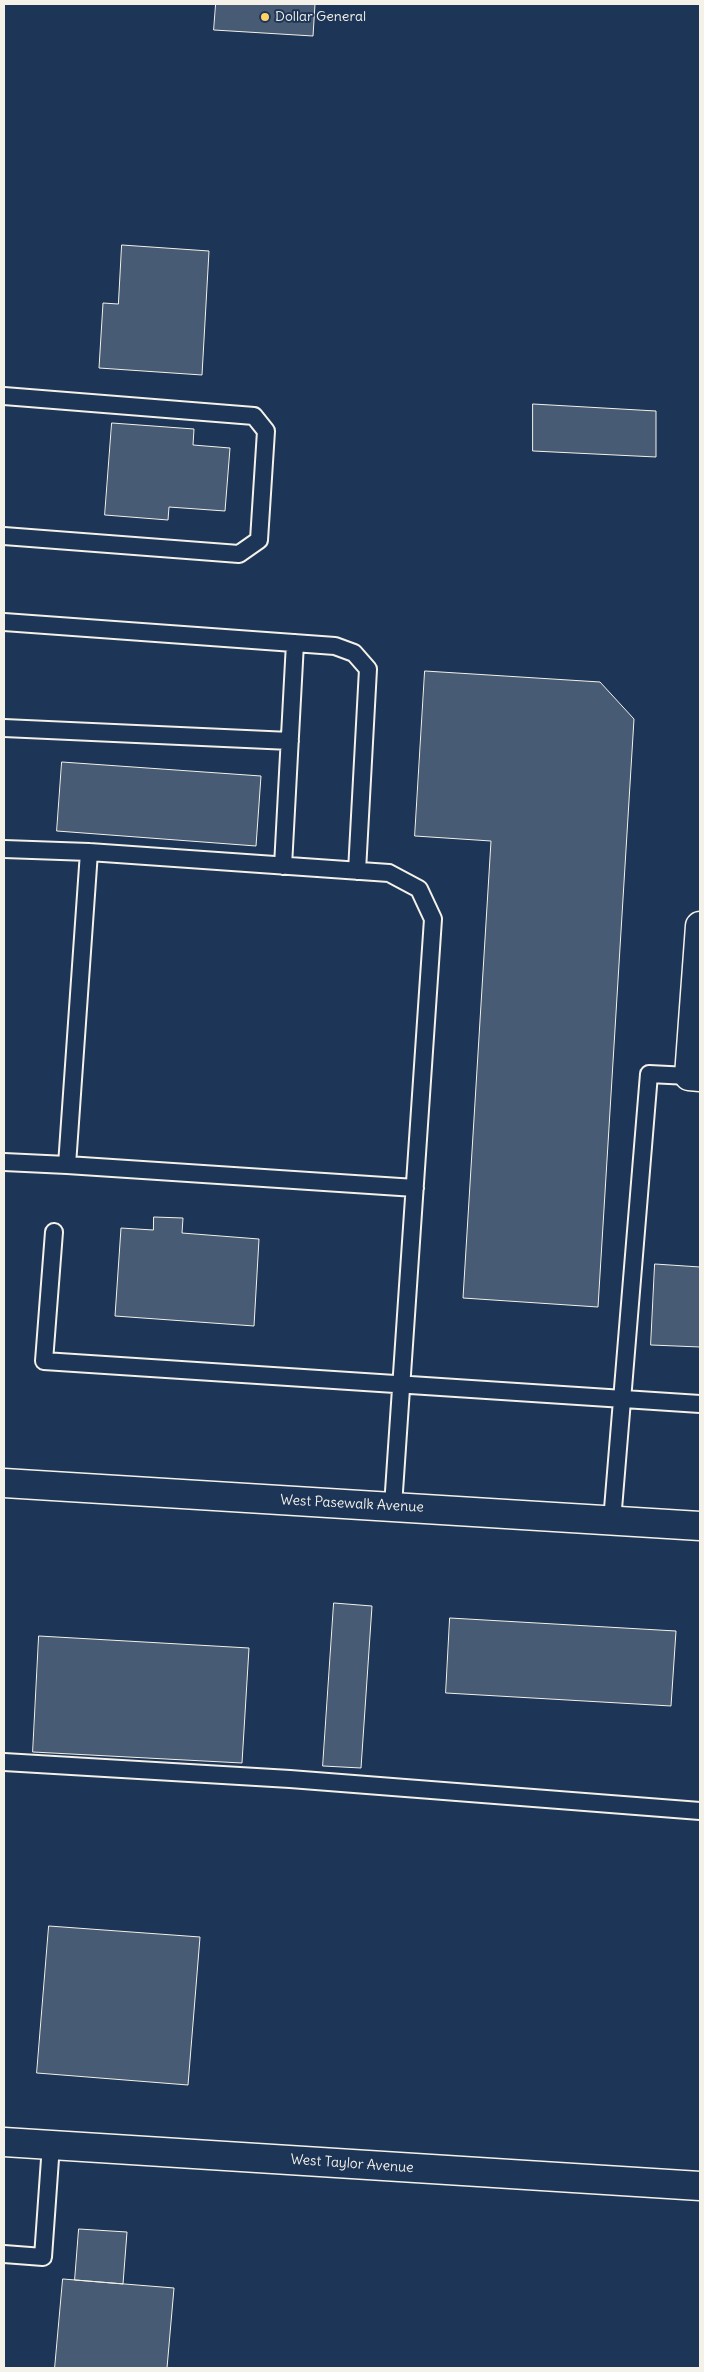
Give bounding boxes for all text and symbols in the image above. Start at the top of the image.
place label: Dollar General [275,9,366,25]
marker: Dollar General [259,11,271,23]
street label: West Pasewalk Avenue [280,1492,424,1516]
street label: West Taylor Avenue [290,2151,414,2177]

